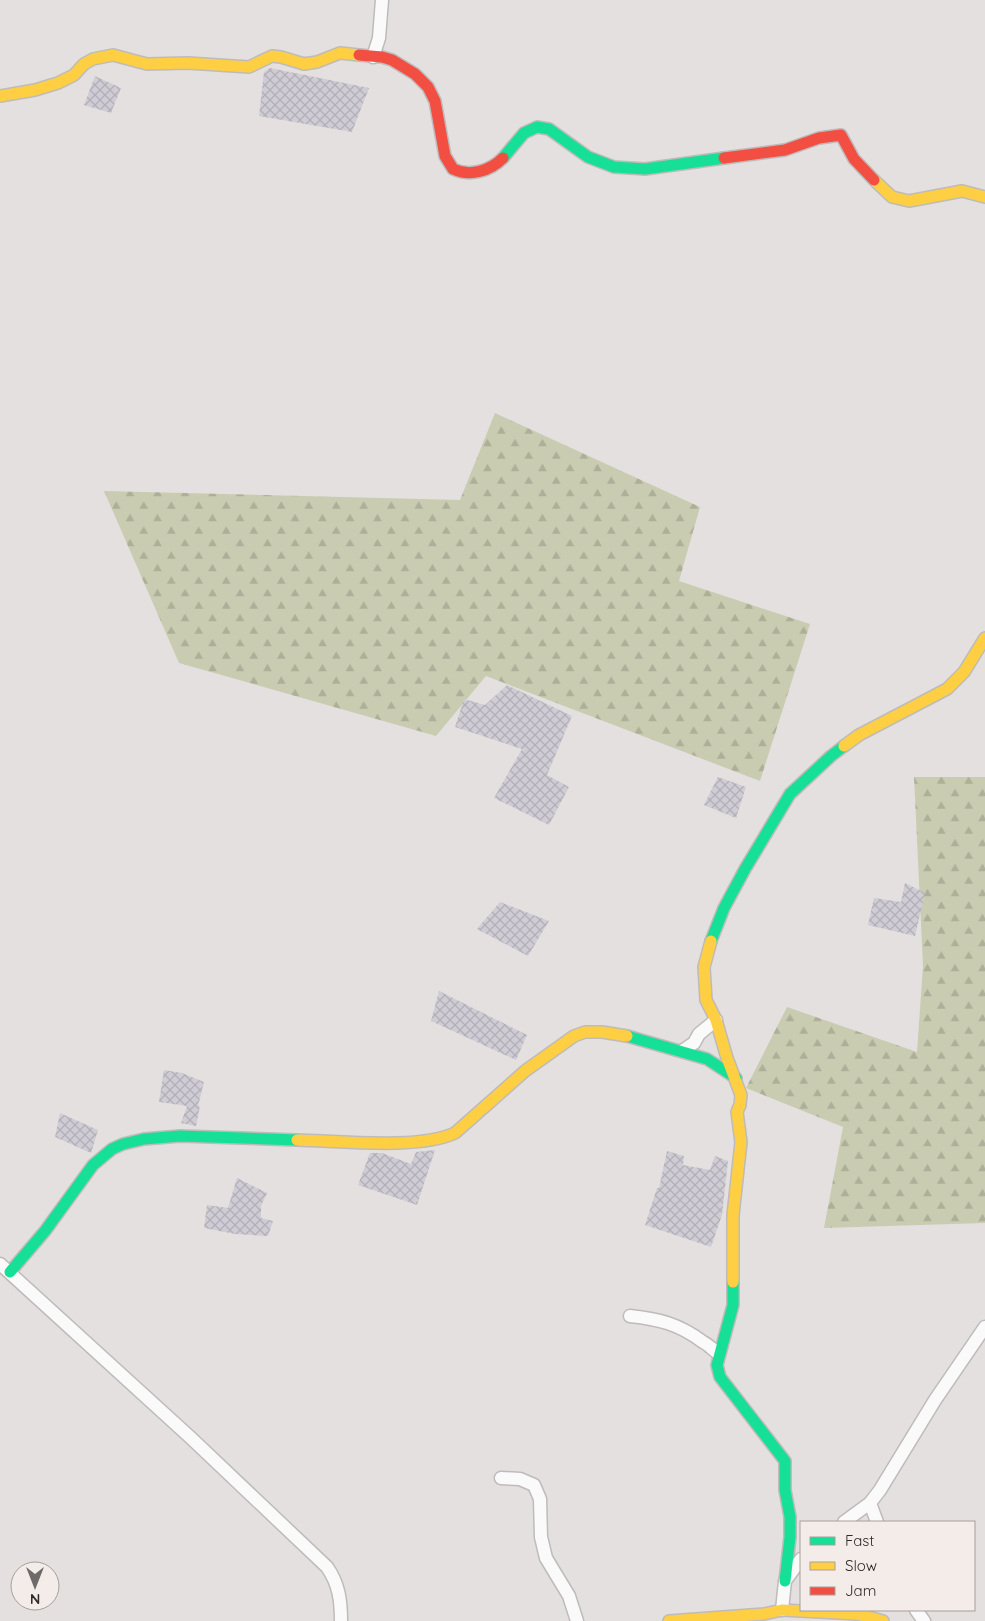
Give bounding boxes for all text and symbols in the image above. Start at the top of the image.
legend [800,1521,975,1611]
text: Fast [845,1531,874,1550]
text: Slow [845,1556,877,1575]
north arrow [10,1561,60,1611]
text: Jam [845,1581,876,1600]
text: N [30,1590,40,1608]

